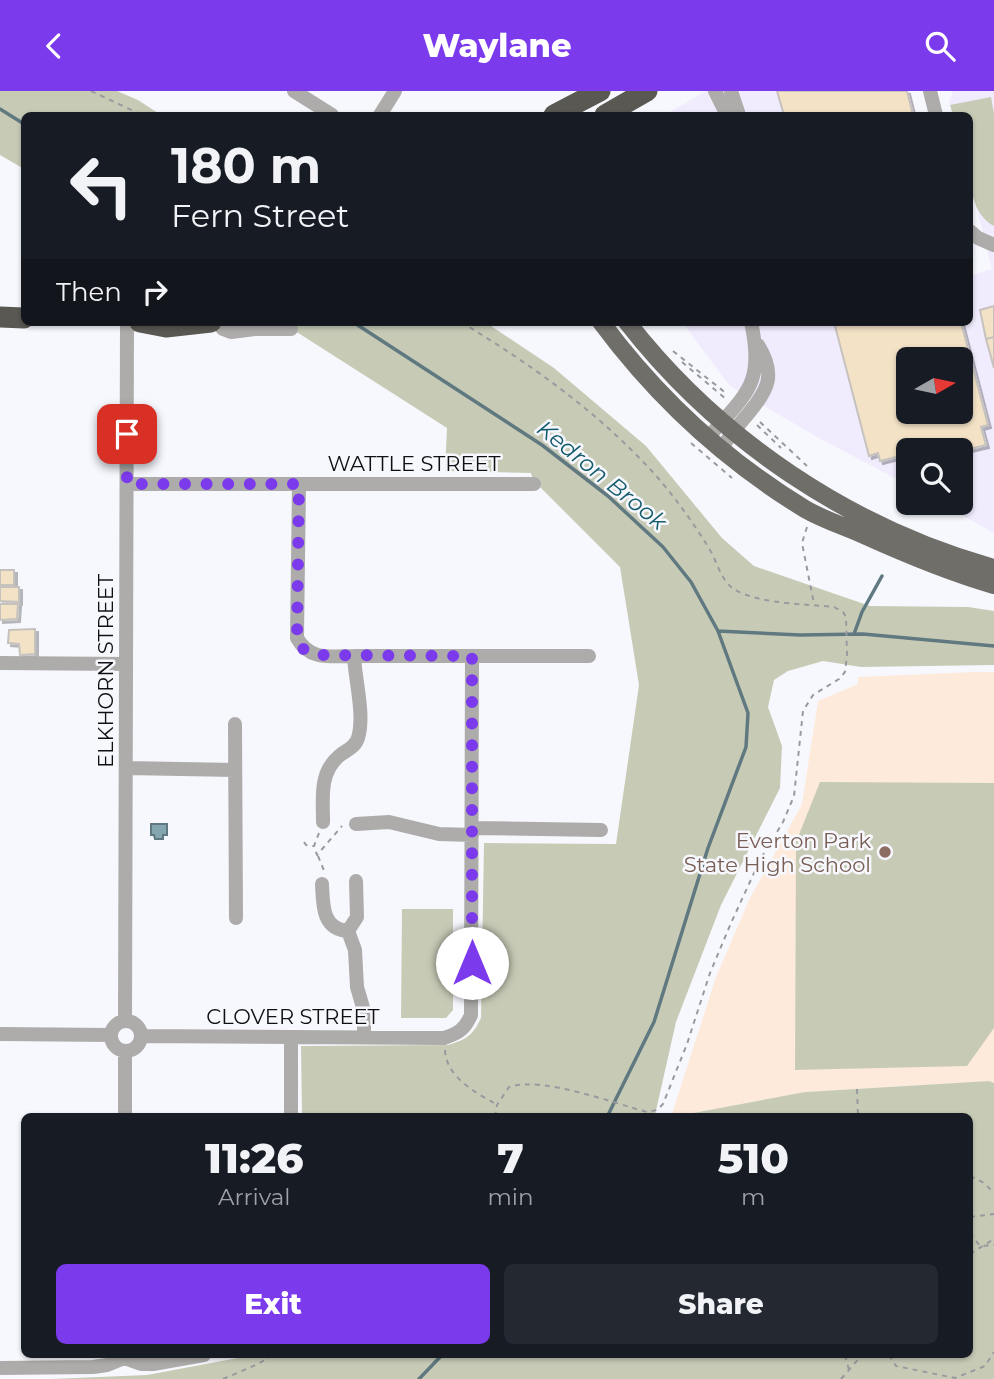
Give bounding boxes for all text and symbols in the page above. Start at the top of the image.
text: Waylane [422,26,572,65]
icon: back [35,27,73,65]
icon: search [921,27,959,65]
text: 180 m [171,136,321,195]
icon: left [56,140,147,231]
text: Fern Street [171,196,349,235]
icon: right [136,273,174,311]
text: Then [56,276,122,308]
north arrow [896,347,973,423]
map controls [896,347,973,515]
pin [97,404,157,464]
water label: Kedron Brook [531,414,674,537]
icon: arrive [108,415,146,453]
button: search [896,438,973,515]
street label: WATTLE STREET [327,451,501,476]
street label: ELKHORN STREET [93,574,118,768]
place label: Everton Park State High School [684,828,871,877]
marker: Everton Park State High School [877,844,893,860]
position arrow [435,926,509,1000]
street label: CLOVER STREET [206,1004,380,1029]
text: 11:26 [205,1132,303,1184]
text: 7 [497,1132,524,1184]
text: 510 [718,1132,789,1184]
text: Arrival [218,1183,291,1211]
text: min [487,1183,534,1211]
text: m [741,1183,766,1211]
button: Exit [56,1264,490,1344]
button: Share [504,1264,938,1344]

